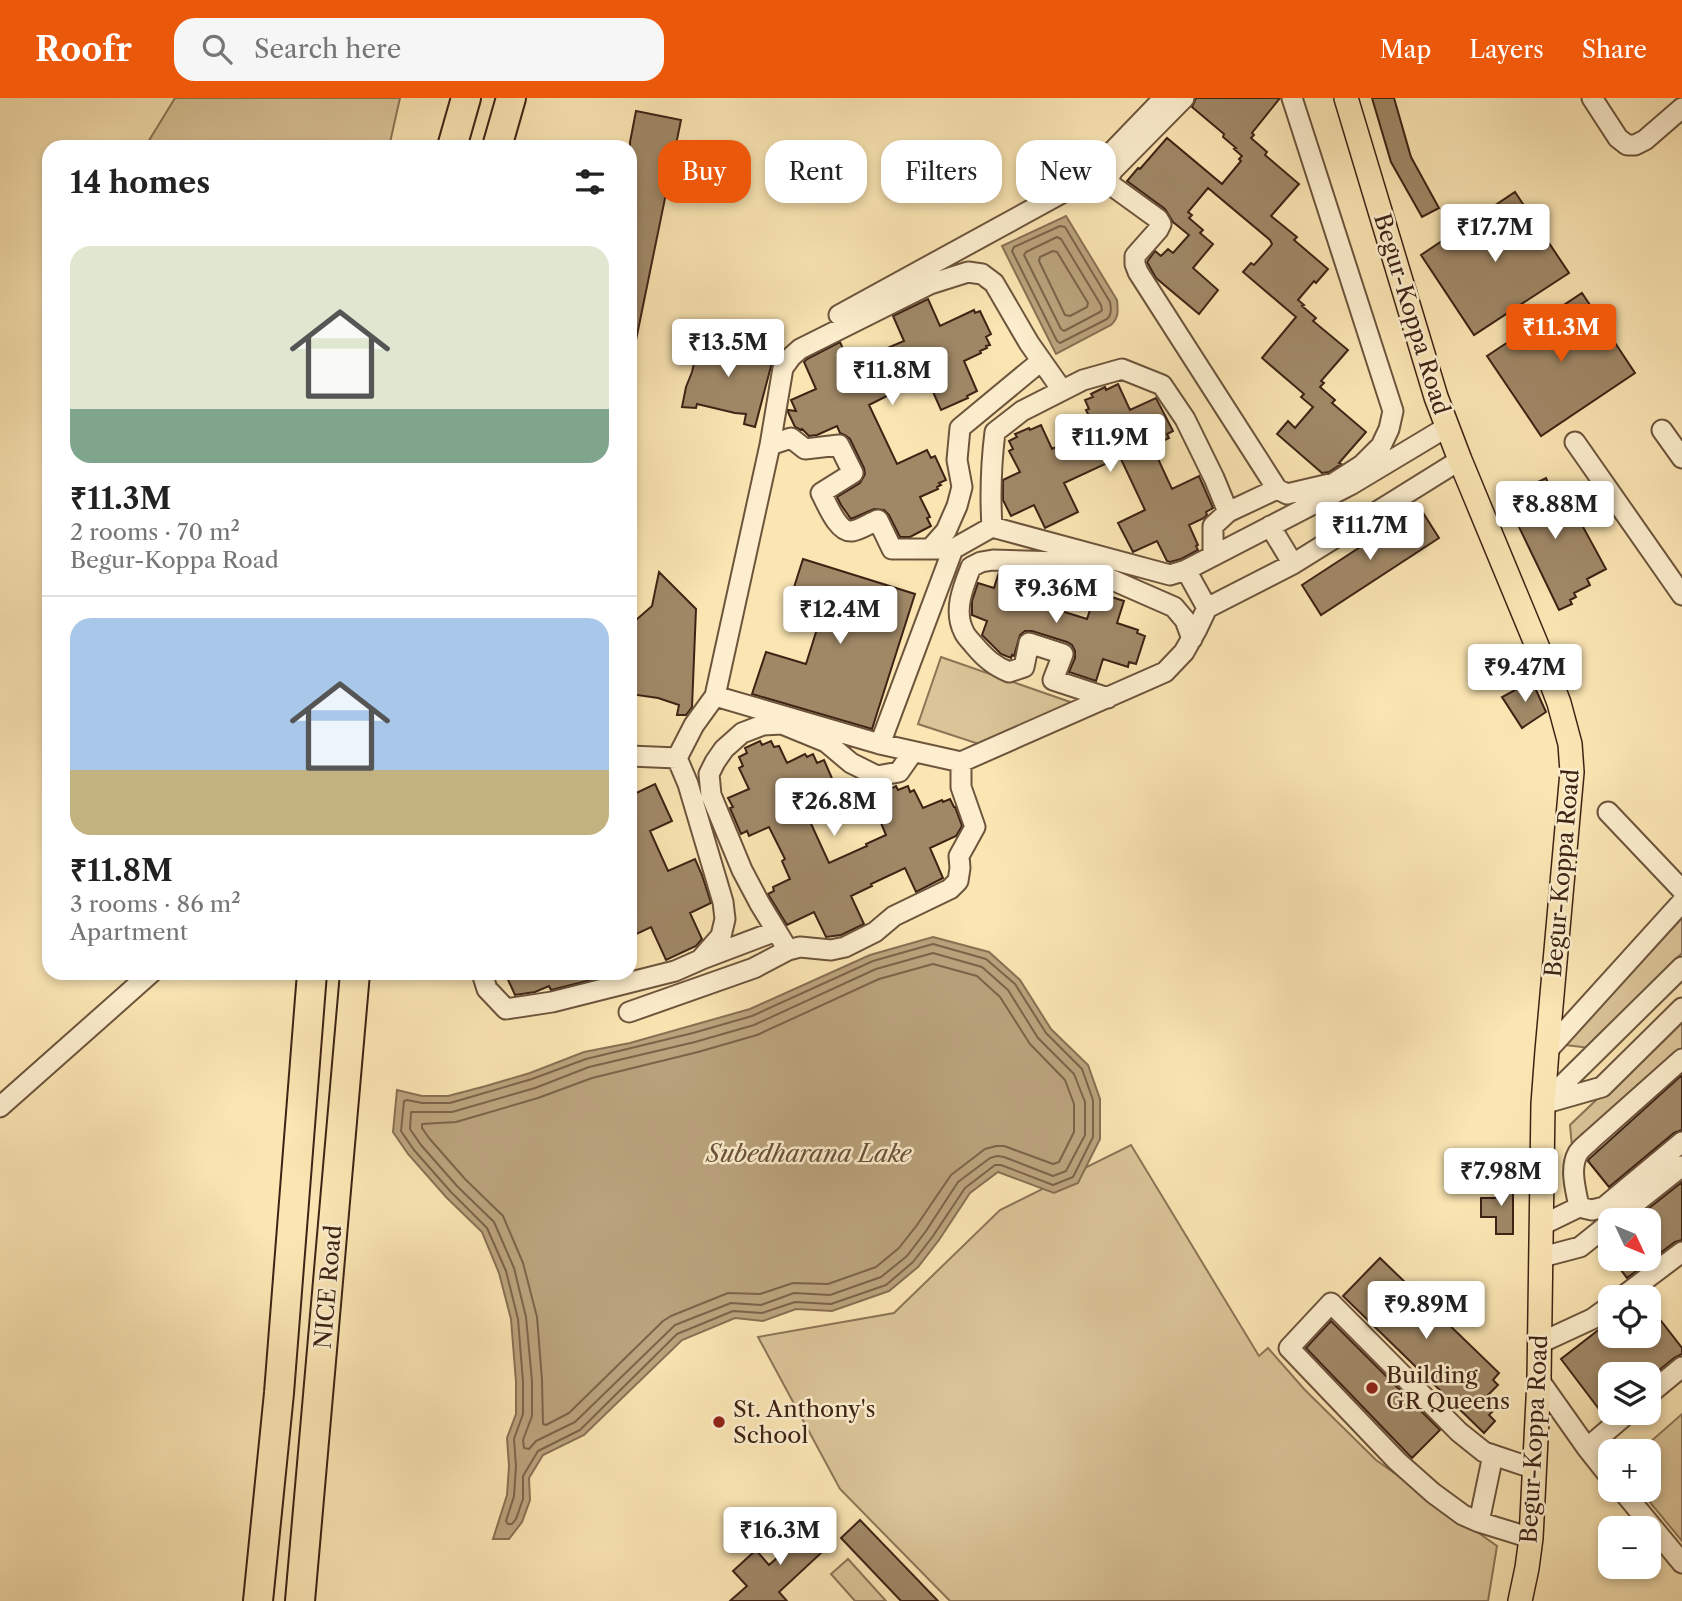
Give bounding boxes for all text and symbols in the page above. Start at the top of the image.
search box [174,18,664,81]
text: Roofr [35,29,132,70]
icon: search [198,30,236,68]
text: Search here [254,33,401,65]
text: Map [1380,35,1431,64]
text: Layers [1469,35,1544,64]
text: Share [1582,35,1647,64]
chip: Buy [658,140,751,203]
chip: Rent [765,140,867,203]
chip: Filters [881,140,1002,203]
chip: New [1016,140,1116,203]
icon: filters [571,163,609,201]
text: 14 homes [70,164,210,201]
pin: ₹17.7M [1438,204,1552,264]
street label: Begur-Koppa Road [1368,210,1456,418]
text: ₹17.7M [1457,213,1533,241]
icon: home [277,291,403,417]
pin: ₹11.3M [1504,304,1618,364]
text: ₹11.3M [1522,313,1600,341]
pin: ₹13.5M [671,320,785,379]
text: ₹13.5M [688,328,768,356]
pin: ₹11.8M [835,348,949,407]
text: ₹11.8M [853,356,931,384]
pin: ₹11.9M [1053,414,1167,474]
text: ₹11.9M [1071,423,1149,451]
text: ₹11.3M [70,480,171,517]
pin: ₹8.88M [1498,482,1612,541]
text: ₹8.88M [1512,490,1598,518]
pin: ₹11.7M [1313,503,1427,562]
text: ₹11.7M [1332,511,1408,539]
text: 2 rooms · 70 m² [70,518,240,546]
text: Begur-Koppa Road [70,546,279,574]
pin: ₹9.36M [999,566,1113,625]
text: ₹9.36M [1014,574,1098,602]
pin: ₹12.4M [783,587,897,646]
text: ₹12.4M [799,595,881,623]
pin: ₹9.47M [1468,644,1582,704]
text: ₹9.47M [1484,653,1566,681]
icon: home [277,663,403,789]
street label: Begur-Koppa Road [1539,768,1585,978]
pin: ₹26.8M [777,778,891,838]
text: ₹26.8M [791,787,877,815]
text: ₹11.8M [70,852,173,889]
text: 3 rooms · 86 m² [70,890,241,918]
text: Apartment [70,918,188,946]
water label: Subedharana Lake [705,1139,913,1168]
pin: ₹7.98M [1444,1148,1558,1208]
text: ₹7.98M [1460,1157,1542,1185]
north arrow [1598,1208,1661,1270]
map controls [1598,1208,1661,1579]
street label: NICE Road [309,1224,347,1350]
pin: ₹9.89M [1369,1282,1483,1341]
button: locate [1598,1285,1661,1348]
text: ₹9.89M [1384,1290,1468,1318]
street label: Begur-Koppa Road [1515,1334,1553,1544]
place label: Building GR Queens [1386,1361,1510,1415]
button: layers [1598,1362,1661,1425]
marker: Building GR Queens [1364,1380,1380,1396]
place label: St. Anthony's School [733,1395,876,1449]
marker: St. Anthony's School [711,1414,727,1430]
button: + [1598,1439,1661,1502]
pin: ₹16.3M [723,1508,837,1567]
text: ₹16.3M [739,1516,821,1544]
button: − [1598,1516,1661,1579]

